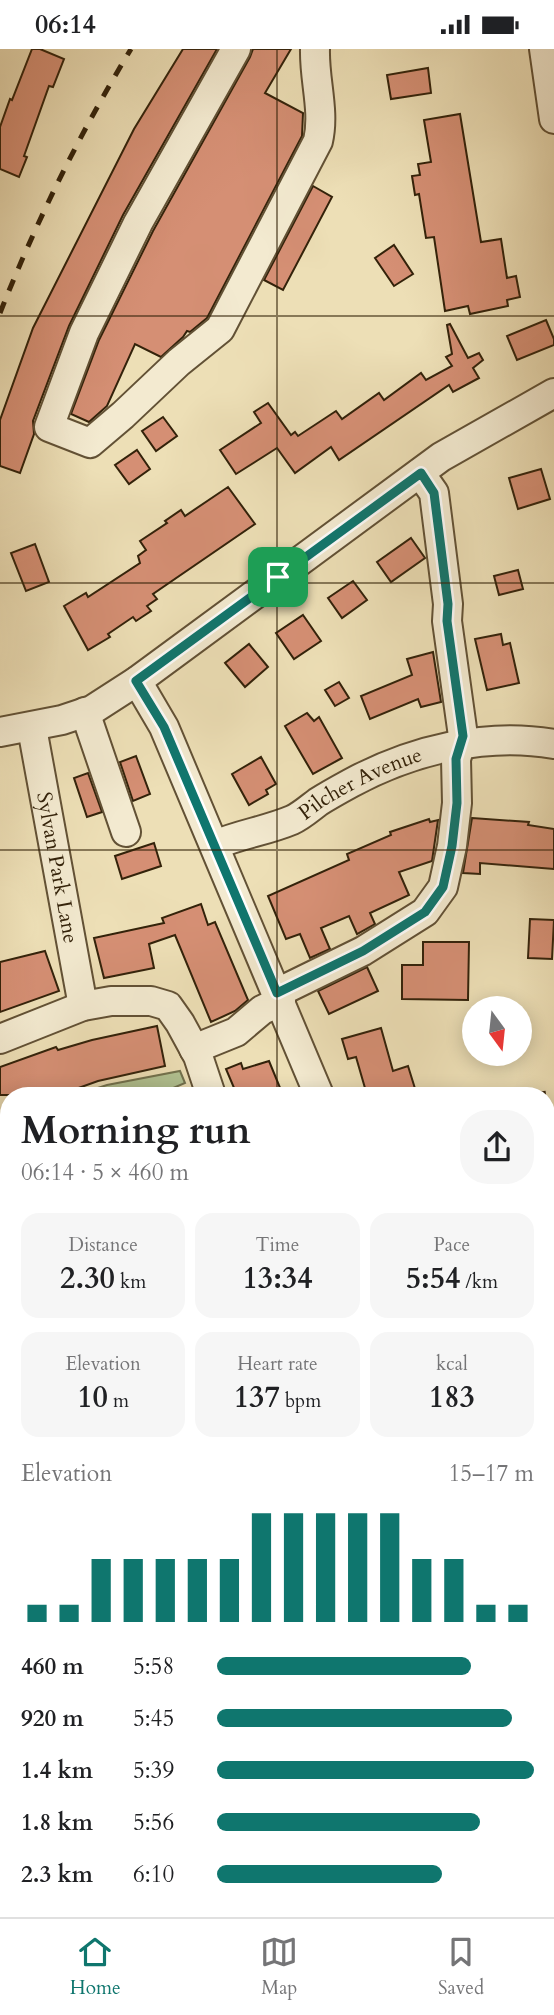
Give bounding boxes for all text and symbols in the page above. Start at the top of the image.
text: 06:14 [35,7,96,42]
pin [248,547,308,607]
icon: arrive [259,558,297,596]
street label: Pilcher Avenue [292,740,425,827]
street label: Sylvan Park Lane [30,790,86,946]
north arrow [462,996,532,1066]
map controls [462,996,532,1066]
text: Morning run [21,1105,251,1157]
button: share [460,1110,534,1184]
text: 06:14 · 5 × 460 m [21,1157,189,1188]
text: Distance [68,1232,138,1258]
text: Time [256,1232,299,1258]
text: Pace [433,1232,470,1258]
text: 2.30 [60,1258,115,1299]
text: 13:34 [242,1258,313,1299]
text: 5:54 [406,1258,460,1299]
text: km [115,1269,146,1295]
text: /km [460,1269,498,1295]
text: Elevation [65,1351,141,1377]
text: Heart rate [237,1351,318,1377]
text: kcal [436,1351,468,1377]
text: 10 [77,1377,108,1418]
text: 137 [234,1377,280,1418]
text: 183 [429,1377,475,1418]
text: m [108,1388,129,1414]
text: bpm [280,1388,321,1414]
text: Elevation [21,1458,112,1489]
text: 15–17 m [449,1458,534,1489]
text: 460 m [21,1651,84,1682]
text: 5:58 [133,1651,174,1682]
text: 920 m [21,1703,84,1734]
text: 5:45 [133,1703,174,1734]
text: 1.4 km [21,1755,93,1786]
text: 5:39 [133,1755,174,1786]
text: 1.8 km [21,1807,93,1838]
text: 5:56 [133,1807,174,1838]
text: 2.3 km [21,1859,93,1890]
text: 6:10 [133,1859,174,1890]
tab: Home [70,1933,121,2001]
tab: Map [260,1933,298,2001]
tab: Saved [438,1933,484,2001]

